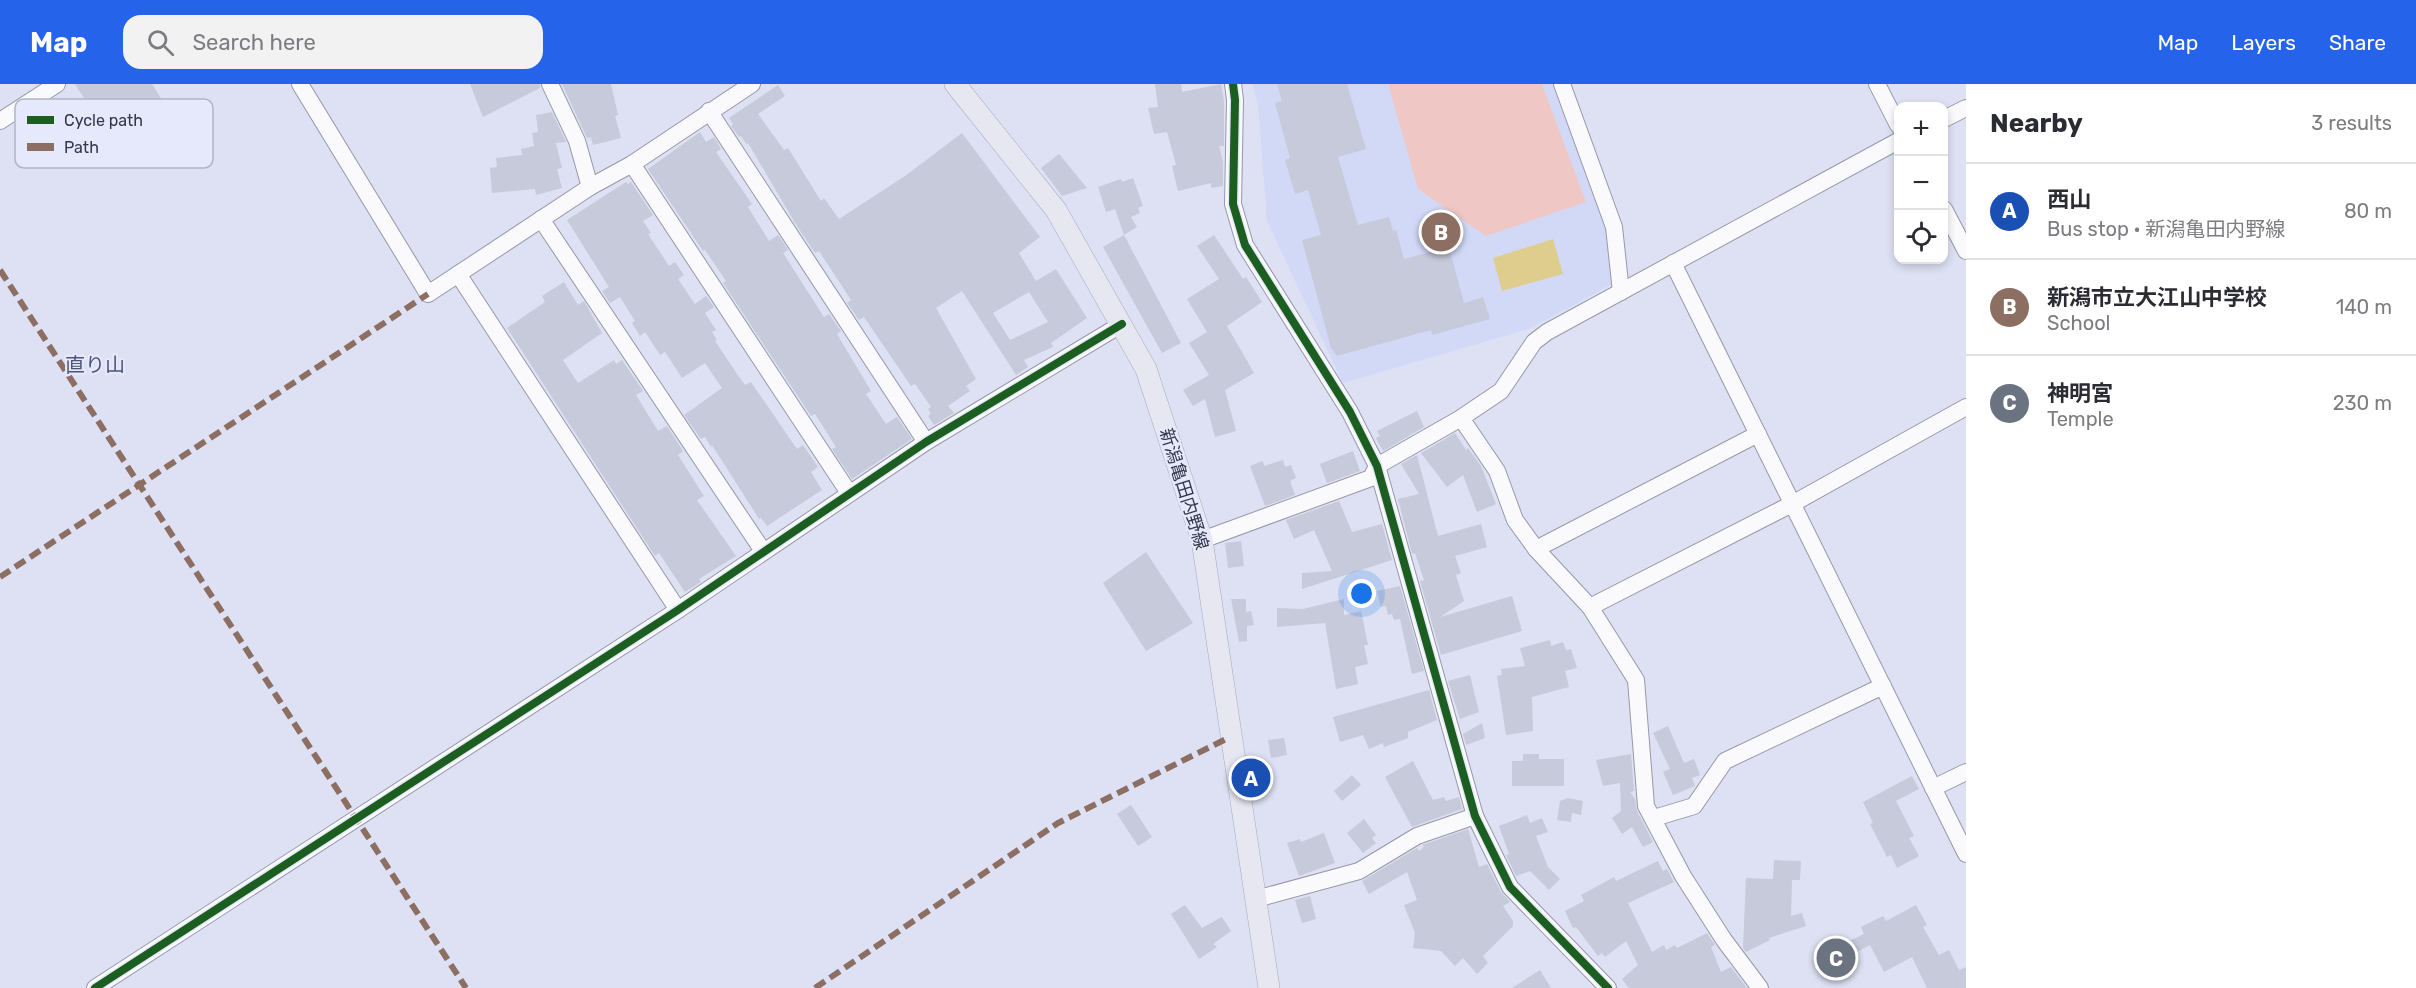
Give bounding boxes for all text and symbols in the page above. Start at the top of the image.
search box [123,15,543,69]
text: Map [30,26,87,59]
icon: search [144,26,177,59]
text: Search here [192,29,316,56]
text: Map [2157,30,2198,55]
text: Layers [2231,30,2296,55]
text: Share [2329,30,2386,55]
legend [15,99,213,168]
map controls [1894,102,1948,264]
button: + [1894,102,1948,156]
text: Nearby [1990,108,2083,139]
text: Cycle path [64,111,143,130]
text: 3 results [2311,111,2392,135]
text: Path [64,138,99,157]
button: − [1894,156,1948,210]
text: 西山 [2047,186,2091,213]
text: A [2002,199,2017,223]
text: 80 m [2344,199,2392,223]
pin: B [1422,210,1460,254]
button: locate [1894,210,1948,264]
text: Bus stop · 新潟亀田内野線 [2047,217,2285,241]
text: 新潟市立大江山中学校 [2047,284,2267,311]
text: B [2002,295,2017,319]
text: 140 m [2336,295,2392,319]
text: School [2047,311,2110,335]
district label: 直り山 [65,353,125,377]
text: 神明宮 [2047,380,2113,407]
text: C [2002,391,2017,415]
text: 230 m [2333,391,2392,415]
text: Temple [2047,407,2114,431]
street label: 新潟亀田内野線 [1155,426,1213,552]
your location [1347,579,1376,608]
pin: A [1232,756,1270,800]
pin: C [1816,936,1856,980]

